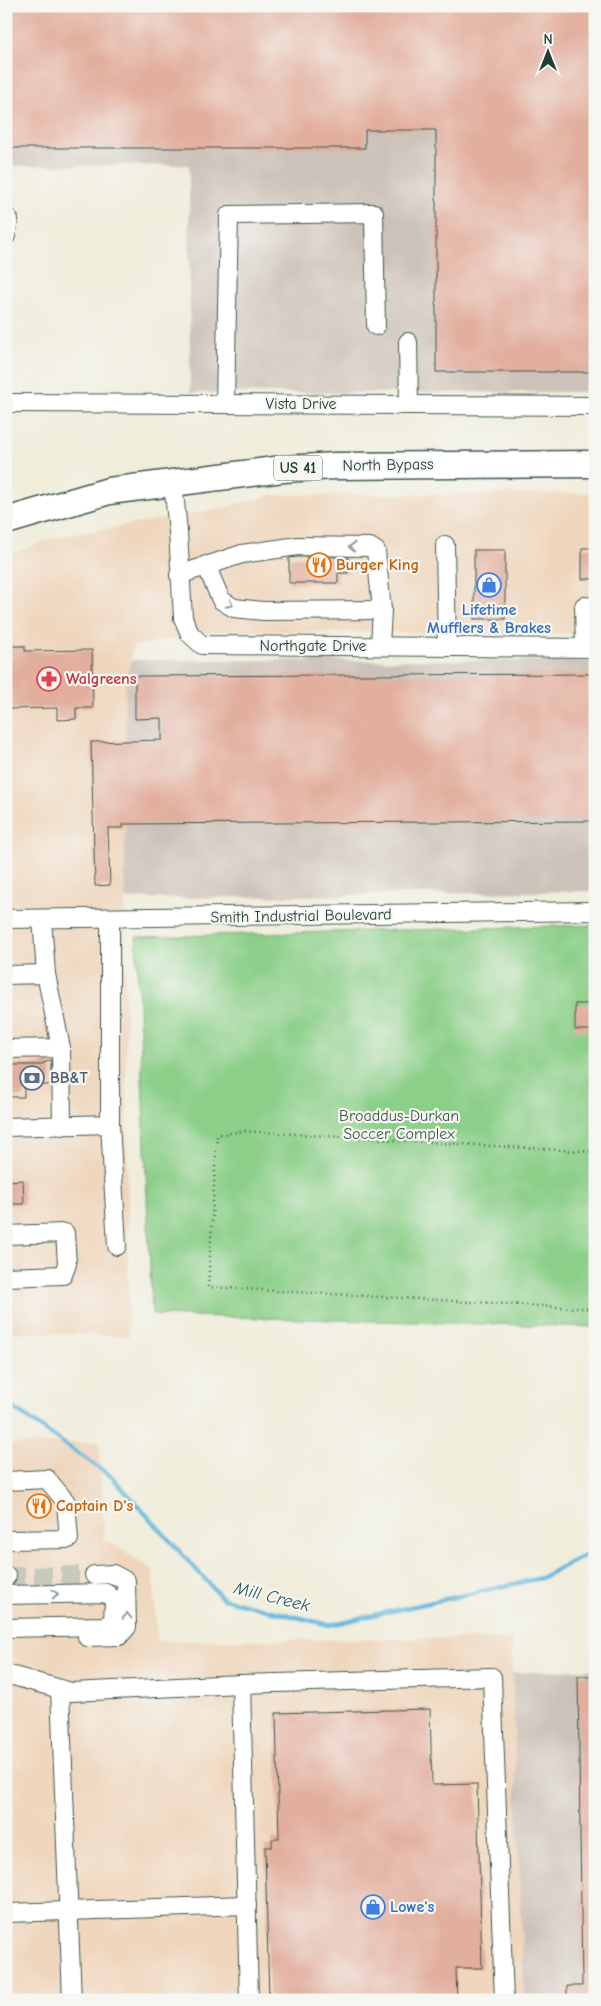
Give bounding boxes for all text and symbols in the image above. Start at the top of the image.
north arrow [524,28,574,78]
text: N [543,31,553,48]
street label: Vista Drive [265,395,337,413]
street label: North Bypass [342,455,434,475]
road number: US 41 [274,456,322,480]
one-way arrow [348,542,356,552]
restaurant icon: Burger King [306,552,332,578]
place label: Burger King [336,556,419,574]
shop icon: Lifetime Mufflers & Brakes [476,572,502,598]
one-way arrow [225,598,234,608]
place label: Lifetime Mufflers & Brakes [427,601,551,637]
street label: Northgate Drive [259,637,367,655]
pharmacy icon: Walgreens [36,666,62,692]
place label: Walgreens [66,670,137,688]
street label: Smith Industrial Boulevard [210,905,392,927]
bank icon: BB&T [19,1065,45,1091]
place label: BB&T [50,1069,89,1087]
park label: Broaddus-Durkan Soccer Complex [339,1107,459,1143]
restaurant icon: Captain D's [26,1493,52,1519]
place label: Captain D's [56,1497,134,1515]
water label: Mill Creek [231,1577,312,1617]
one-way arrow [52,1589,59,1599]
one-way arrow [122,1611,132,1619]
shop icon: Lowe's [360,1894,386,1920]
place label: Lowe's [390,1898,435,1916]

